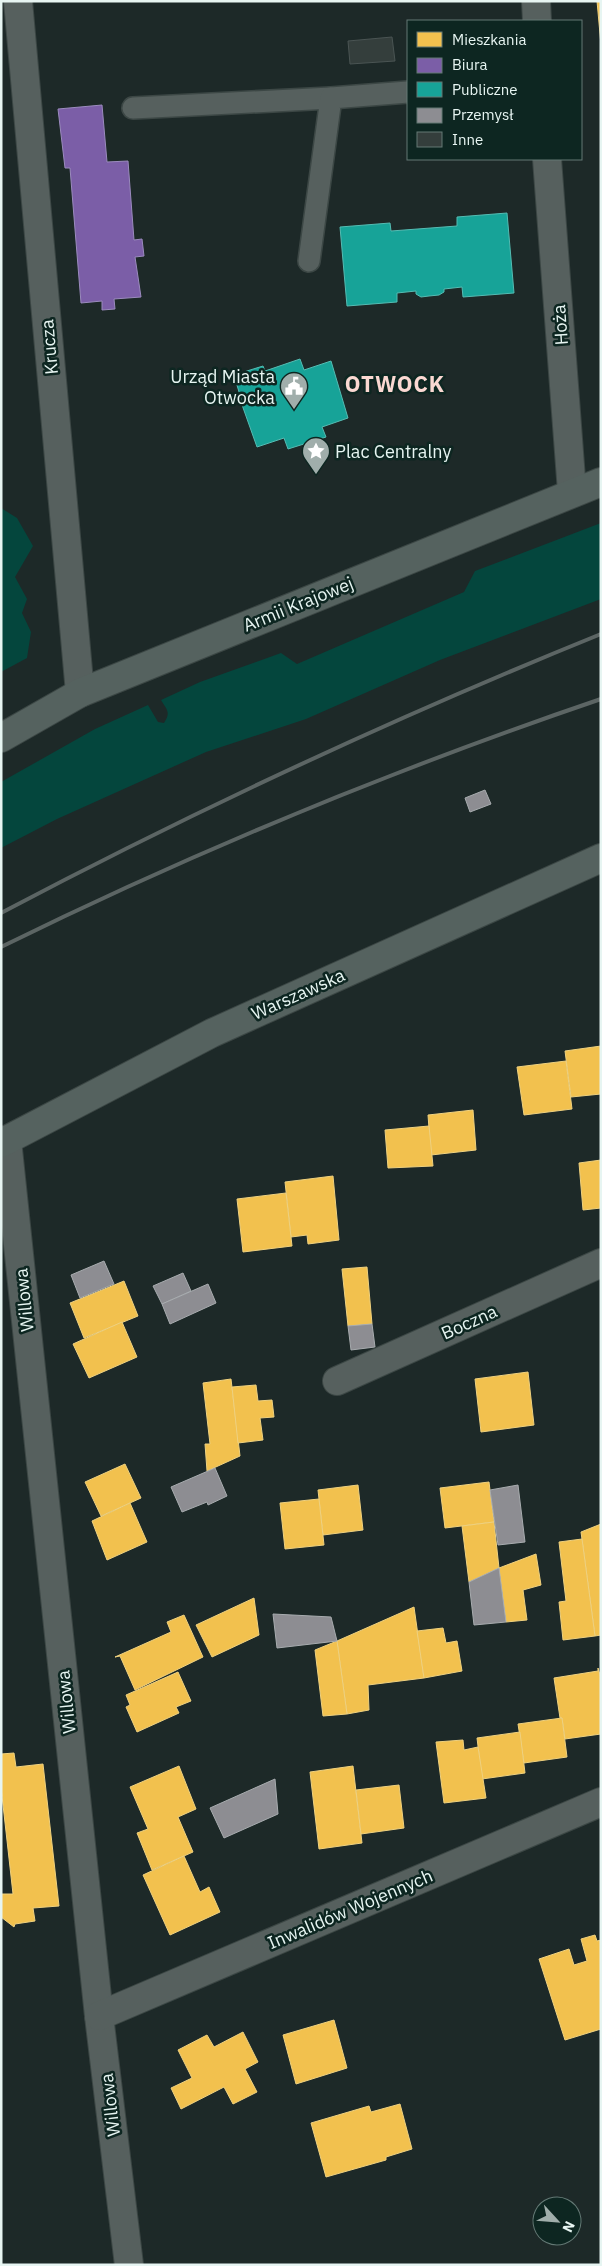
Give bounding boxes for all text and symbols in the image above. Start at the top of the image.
legend [407,20,582,160]
text: Mieszkania [452,30,526,49]
text: Biura [452,55,488,74]
text: Publiczne [452,80,517,99]
text: Przemysł [452,105,514,124]
text: Inne [452,130,483,149]
street label: Hoża [547,304,573,346]
street label: Krucza [35,318,63,375]
place label: Urząd Miasta Otwocka [170,365,275,409]
district label: OTWOCK [345,369,445,398]
public building icon: Urząd Miasta Otwocka [279,371,309,410]
place icon: Plac Centralny [301,436,331,475]
place label: Plac Centralny [335,440,451,463]
street label: Armii Krajowej [239,571,357,637]
street label: Warszawska [248,963,349,1025]
street label: Willowa [9,1267,39,1333]
street label: Boczna [437,1299,501,1345]
street label: Willowa [51,1669,81,1735]
street label: Inwalidów Wojennych [264,1864,436,1954]
street label: Willowa [95,2072,125,2138]
north arrow [532,2196,582,2246]
text: N [558,2218,579,2235]

